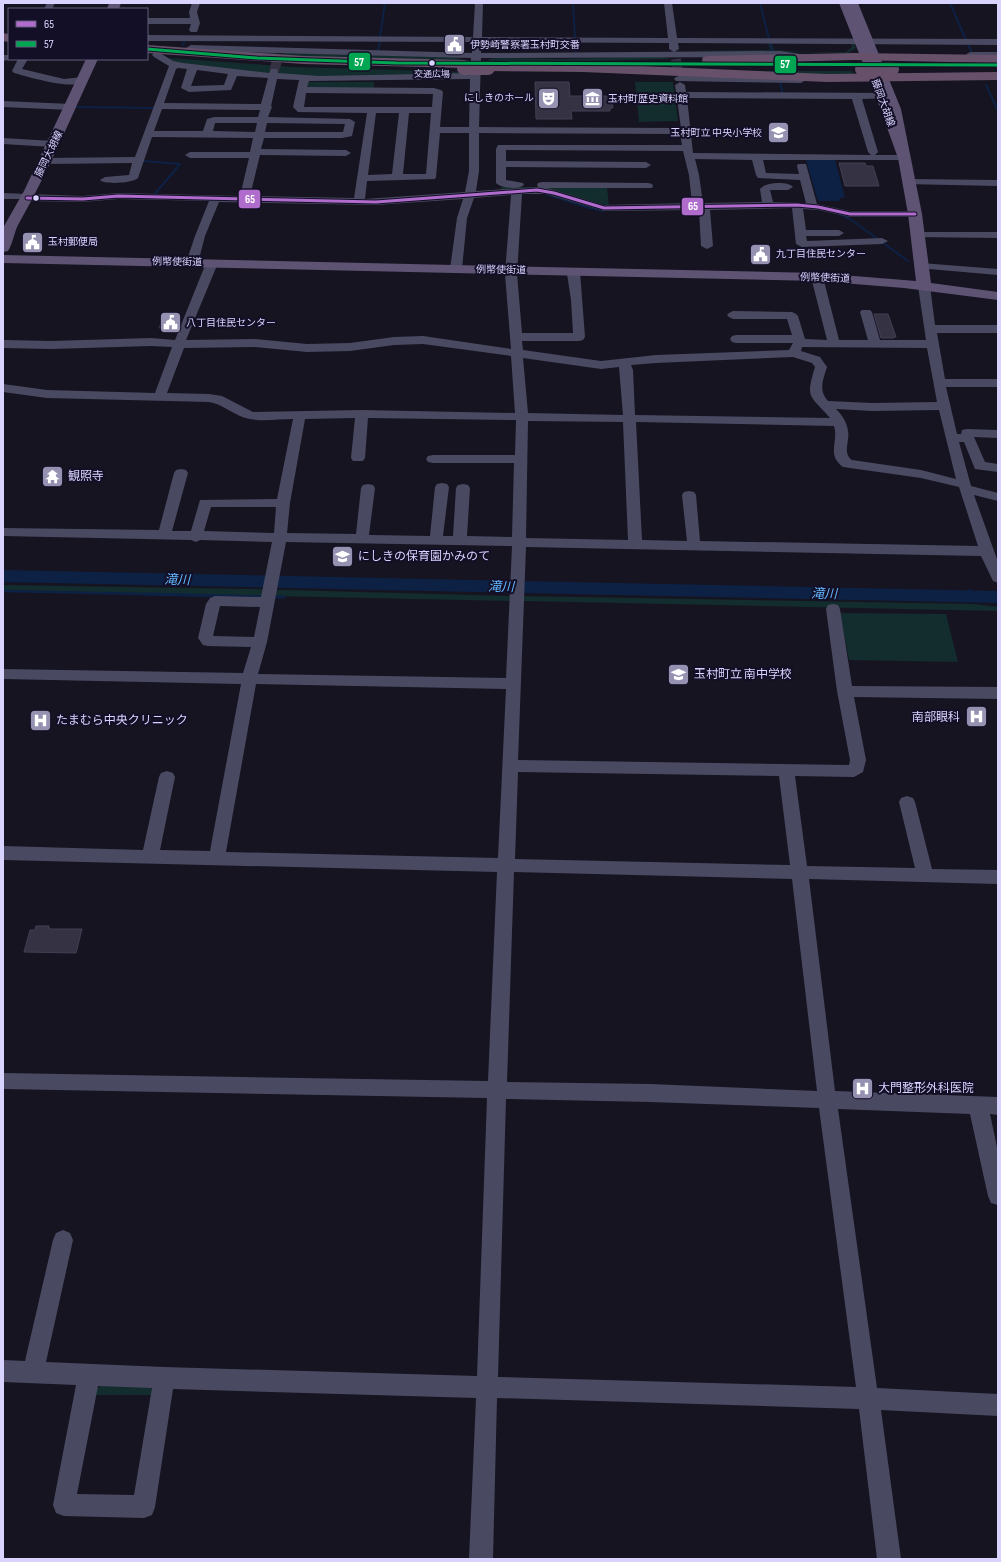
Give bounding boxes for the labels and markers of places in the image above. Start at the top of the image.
public building icon: 伊勢崎警察署玉村町交番 [442,32,468,58]
place label: 伊勢崎警察署玉村町交番 [470,39,580,51]
marker: 交通広場 [427,58,437,68]
place label: 交通広場 [414,69,450,80]
theatre icon: にしきのホール [536,85,562,111]
museum icon: 玉村町歴史資料館 [580,86,606,112]
place label: にしきのホール [464,92,534,104]
place label: 玉村町歴史資料館 [608,93,688,105]
school or university icon: 玉村町立 中央小学校 [765,120,791,146]
place label: 玉村町立 中央小学校 [670,127,762,139]
unlabelled marker [31,193,41,203]
public building icon: 玉村郵便局 [19,229,45,255]
place label: 玉村郵便局 [48,236,98,248]
public building icon: 九丁目住民センター [748,241,774,267]
place label: 九丁目住民センター [776,248,866,260]
public building icon: 八丁目住民センター [158,310,184,336]
place label: 八丁目住民センター [186,317,276,329]
temple icon: 観照寺 [40,463,66,489]
place label: 観照寺 [68,469,104,484]
school or university icon: にしきの保育園かみのて [330,543,356,569]
place label: にしきの保育園かみのて [358,549,490,564]
school or university icon: 玉村町立 南中学校 [666,661,692,687]
place label: 玉村町立 南中学校 [694,667,792,682]
hospital icon: 南部眼科 [963,704,989,730]
hospital icon: たまむら中央クリニック [27,707,53,733]
place label: 南部眼科 [912,710,960,725]
place label: たまむら中央クリニック [56,713,188,728]
hospital icon: 大門整形外科医院 [850,1075,876,1101]
place label: 大門整形外科医院 [878,1081,974,1096]

